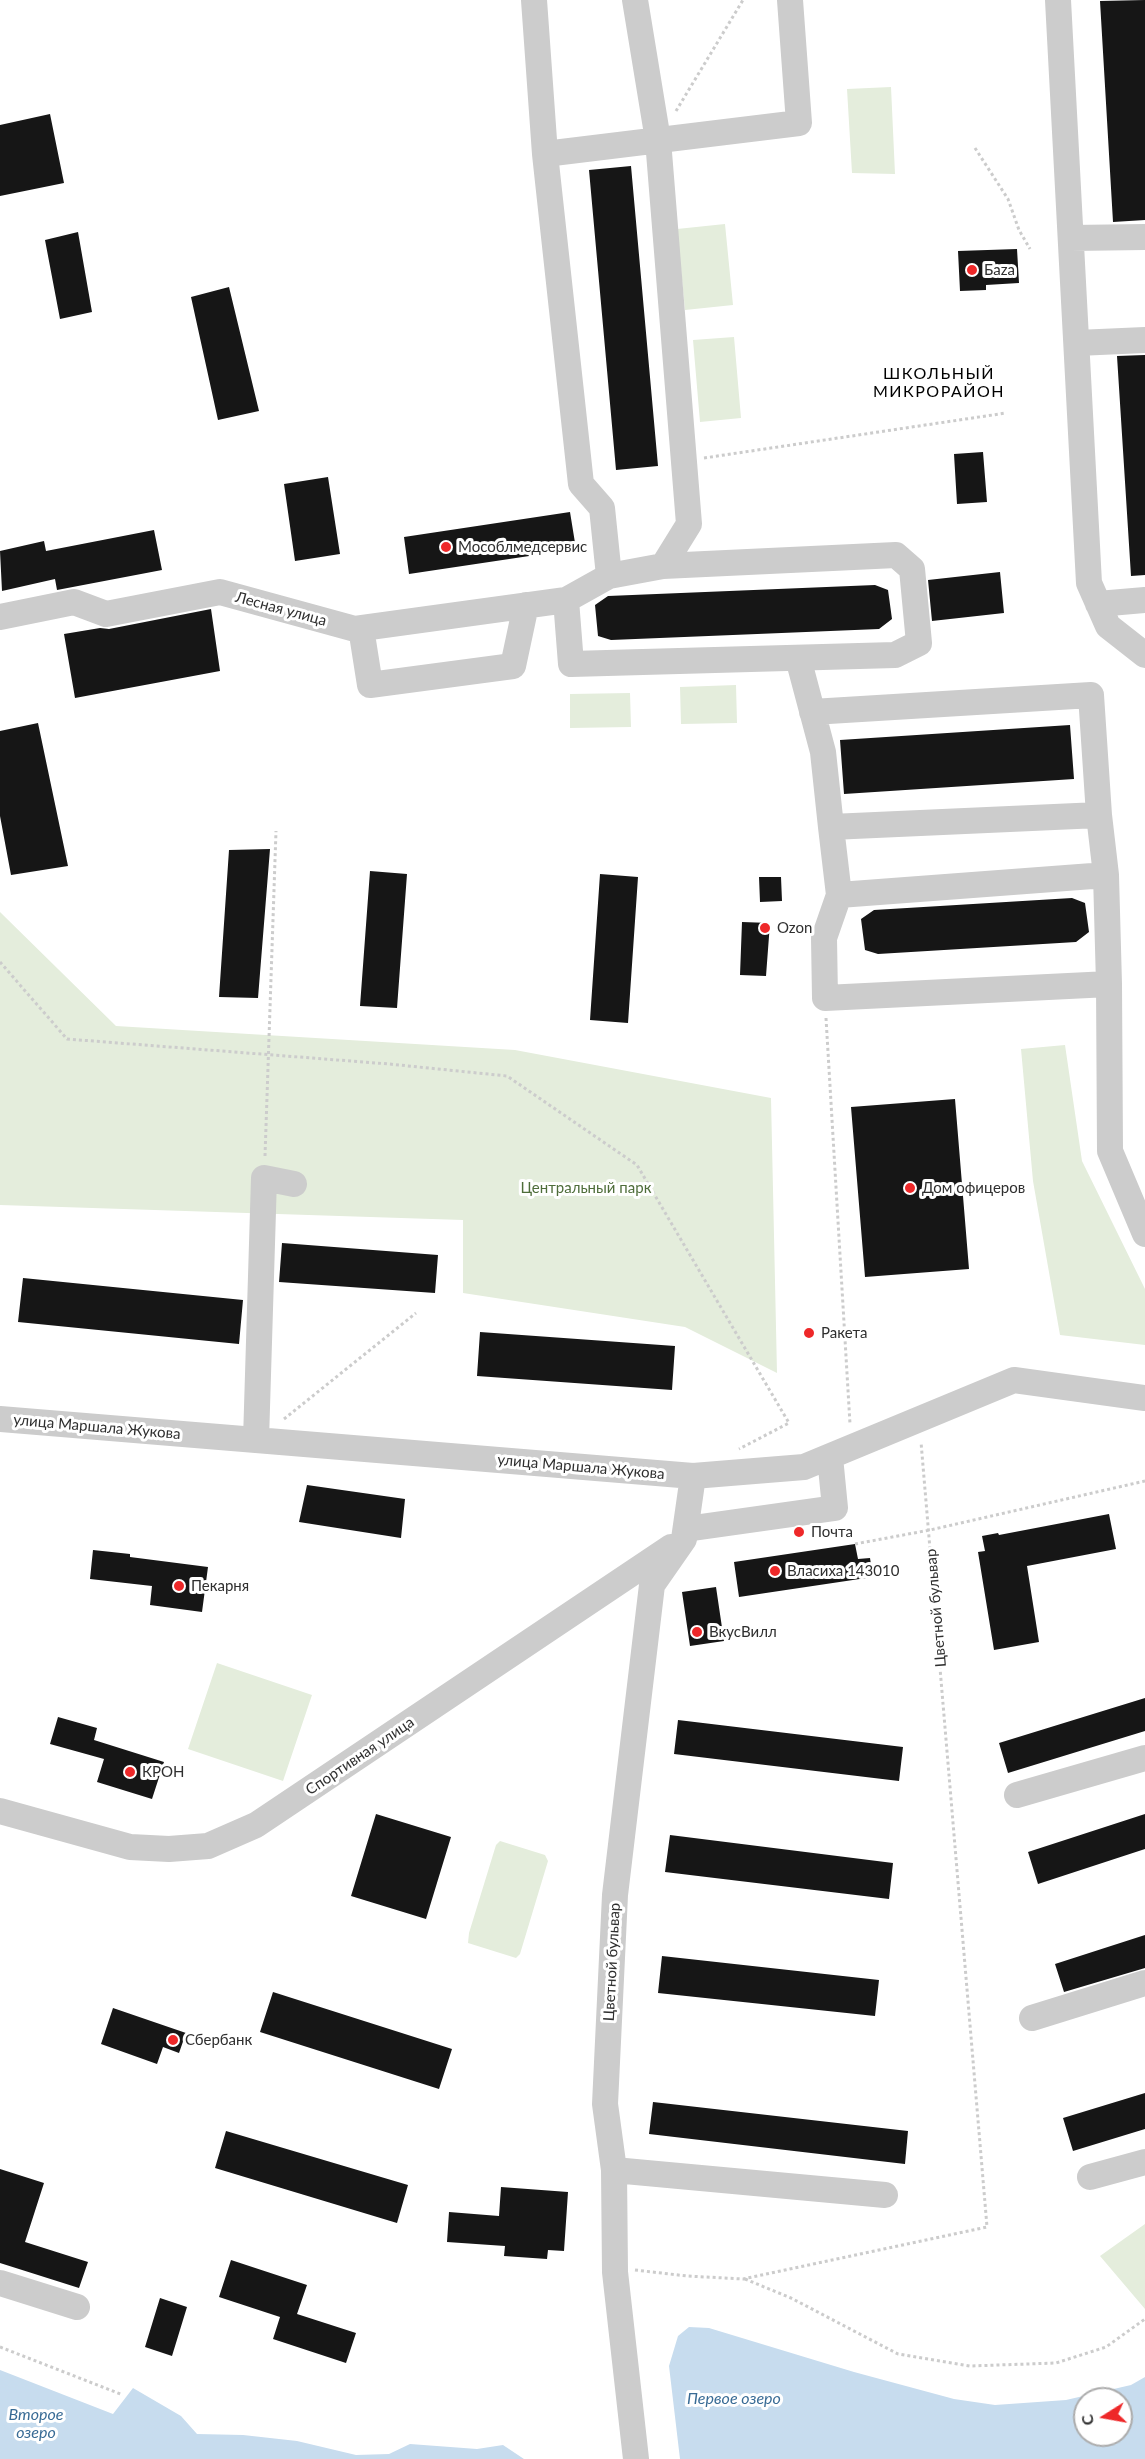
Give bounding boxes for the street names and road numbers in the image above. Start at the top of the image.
street label: Лесная улица [233,588,329,630]
street label: улица Маршала Жукова [13,1411,181,1443]
street label: улица Маршала Жукова [497,1451,665,1483]
street label: Цветной бульвар [922,1548,950,1668]
street label: Спортивная улица [302,1713,418,1799]
street label: Цветной бульвар [600,1902,624,2022]

